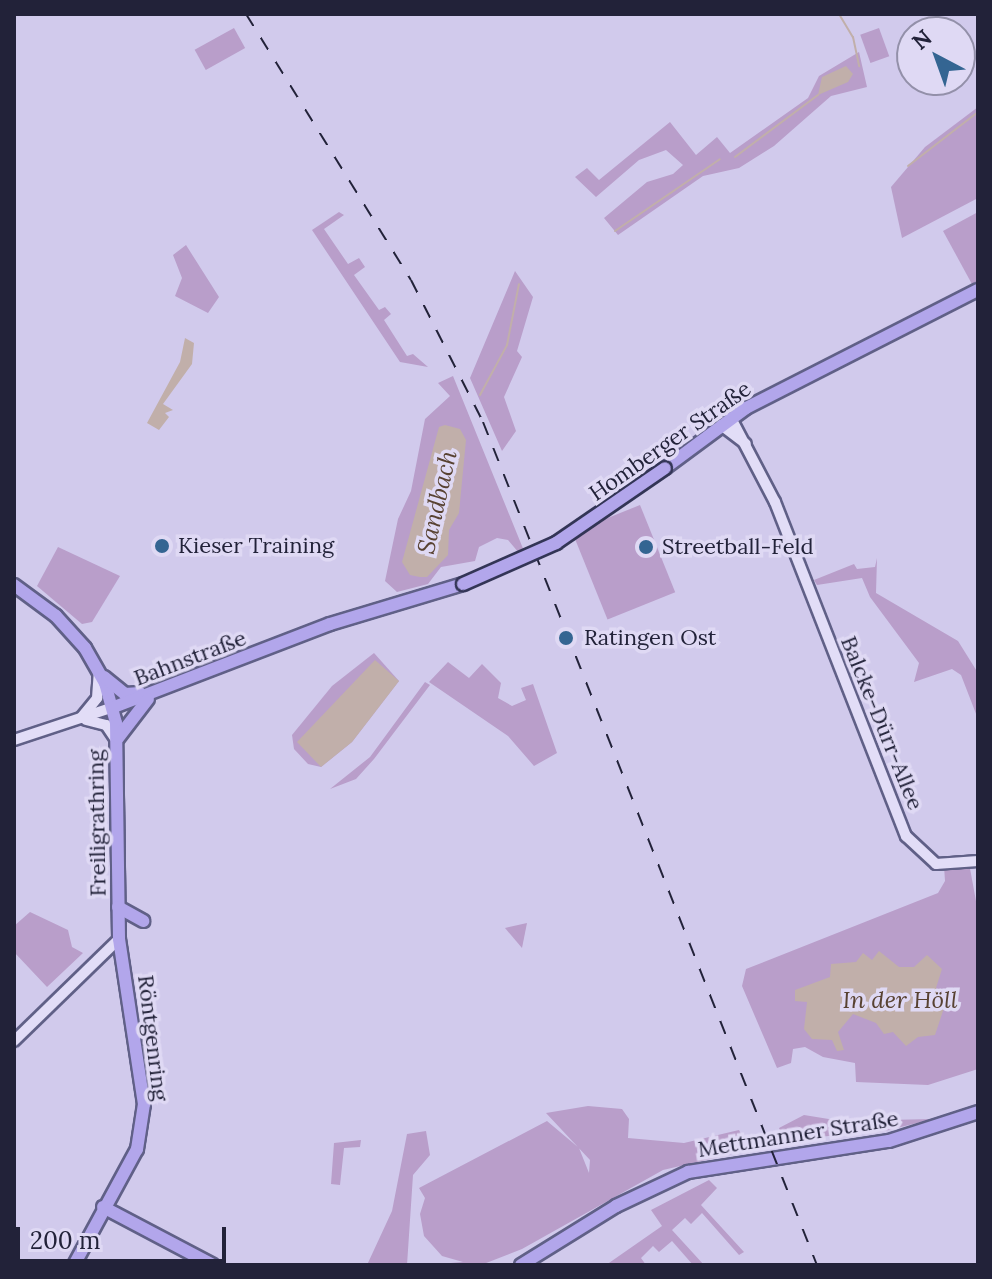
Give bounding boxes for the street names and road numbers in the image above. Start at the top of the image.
street label: Homberger Straße [584,375,756,507]
street label: Bahnstraße [130,625,250,691]
street label: Balcke-Dürr-Allee [835,632,929,814]
street label: Freiligrathring [83,749,111,897]
street label: Röntgenring [132,973,174,1103]
street label: Mettmanner Straße [696,1105,900,1163]

